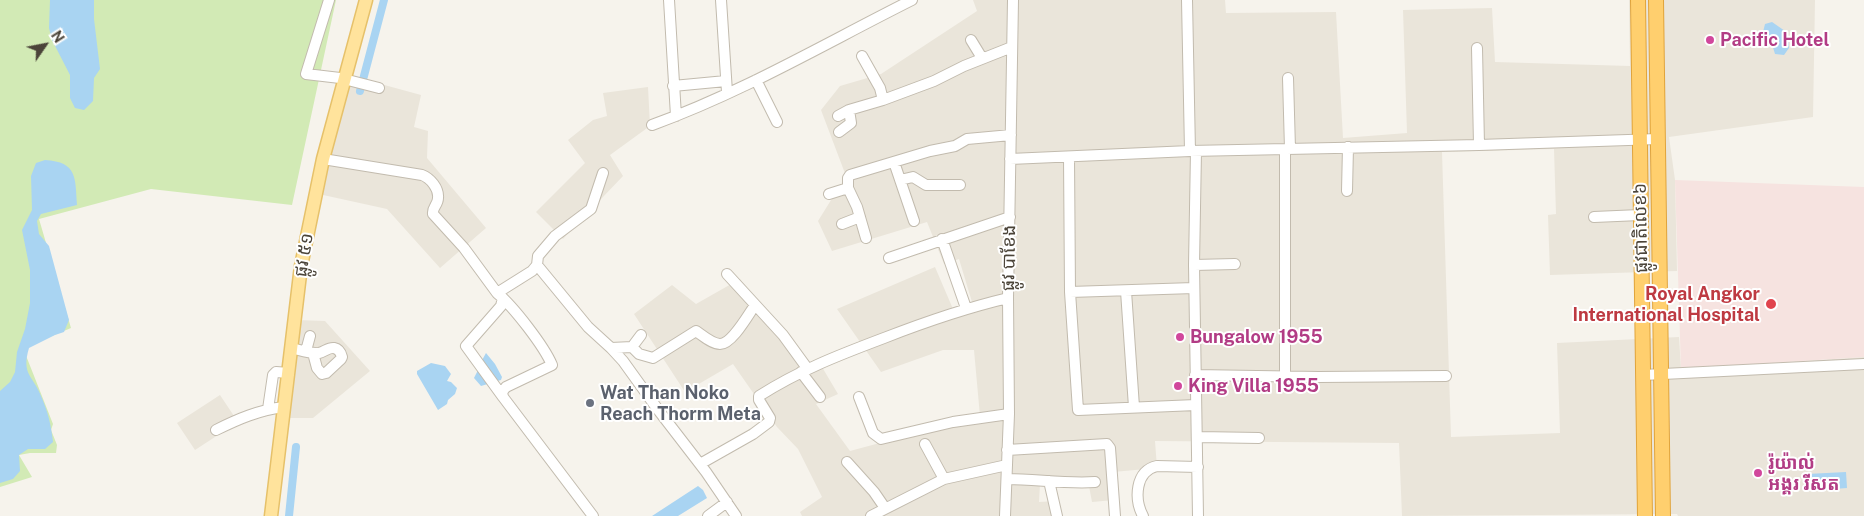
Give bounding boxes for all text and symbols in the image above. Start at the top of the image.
north arrow [20,20,70,70]
text: N [48,28,67,46]
place label: Pacific Hotel [1720,29,1829,51]
marker: Pacific Hotel [1704,34,1716,46]
street label: ផ្លូវជាតិលេខ៦ [1629,183,1653,273]
street label: ផ្លូវ បាខែង [998,225,1020,291]
street label: ផ្លូវ ៥១ [290,231,318,279]
place label: Royal Angkor International Hospital [1572,283,1760,326]
marker: Royal Angkor International Hospital [1764,297,1778,311]
place label: Bungalow 1955 [1190,326,1323,348]
marker: Bungalow 1955 [1174,331,1186,343]
place label: King Villa 1955 [1188,375,1319,397]
marker: King Villa 1955 [1172,380,1184,392]
place label: Wat Than Noko Reach Thorm Meta [600,382,761,424]
marker: Wat Than Noko Reach Thorm Meta [584,397,596,409]
place label: រ៉ូយ៉ាល់ អង្គរ រីសត [1768,452,1840,494]
marker: រ៉ូយ៉ាល់ អង្គរ រីសត [1752,467,1764,479]

